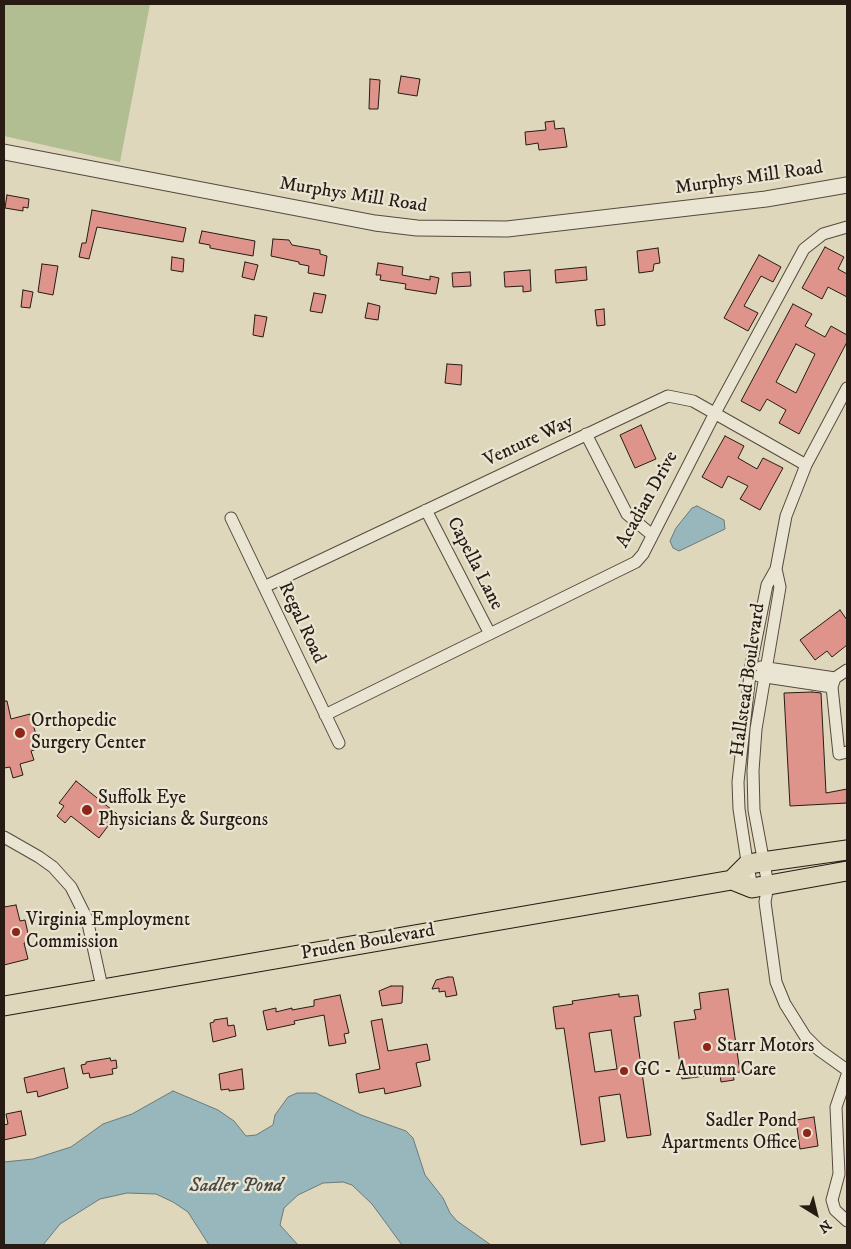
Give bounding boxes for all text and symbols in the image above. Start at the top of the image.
street label: Murphys Mill Road [674,157,824,201]
street label: Murphys Mill Road [278,173,428,219]
street label: Venture Way [481,411,577,473]
street label: Acadian Drive [612,448,684,552]
street label: Capella Lane [441,514,507,614]
street label: Regal Road [272,579,330,667]
street label: Hallstead Boulevard [727,602,771,758]
place label: Orthopedic Surgery Center [31,711,146,755]
marker: Orthopedic Surgery Center [13,726,27,740]
place label: Suffolk Eye Physicians & Surgeons [98,788,268,832]
marker: Suffolk Eye Physicians & Surgeons [80,803,94,817]
place label: Virginia Employment Commission [26,910,190,954]
street label: Pruden Boulevard [299,920,437,966]
marker: Virginia Employment Commission [10,926,22,938]
place label: Starr Motors [717,1036,814,1058]
marker: Starr Motors [701,1041,713,1053]
place label: GC - Autumn Care [634,1060,776,1082]
marker: GC - Autumn Care [618,1065,630,1077]
place label: Sadler Pond Apartments Office [661,1111,797,1155]
marker: Sadler Pond Apartments Office [801,1127,813,1139]
water label: Sadler Pond [189,1175,283,1199]
north arrow [791,1189,841,1239]
text: N [815,1215,835,1237]

